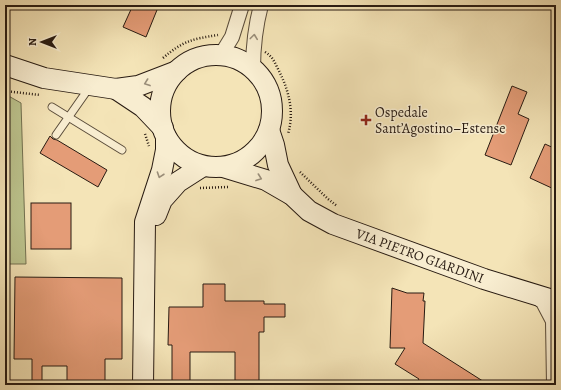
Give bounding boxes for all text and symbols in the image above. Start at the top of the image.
north arrow [22,22,62,62]
one-way arrow [249,34,258,40]
text: N [25,38,40,46]
one-way arrow [144,78,151,86]
place label: Ospedale Sant’Agostino–Estense [375,103,505,138]
marker: Ospedale Sant’Agostino–Estense [360,114,372,126]
one-way arrow [157,172,165,179]
one-way arrow [255,173,262,181]
street label: VIA PIETRO GIARDINI [352,224,487,288]

